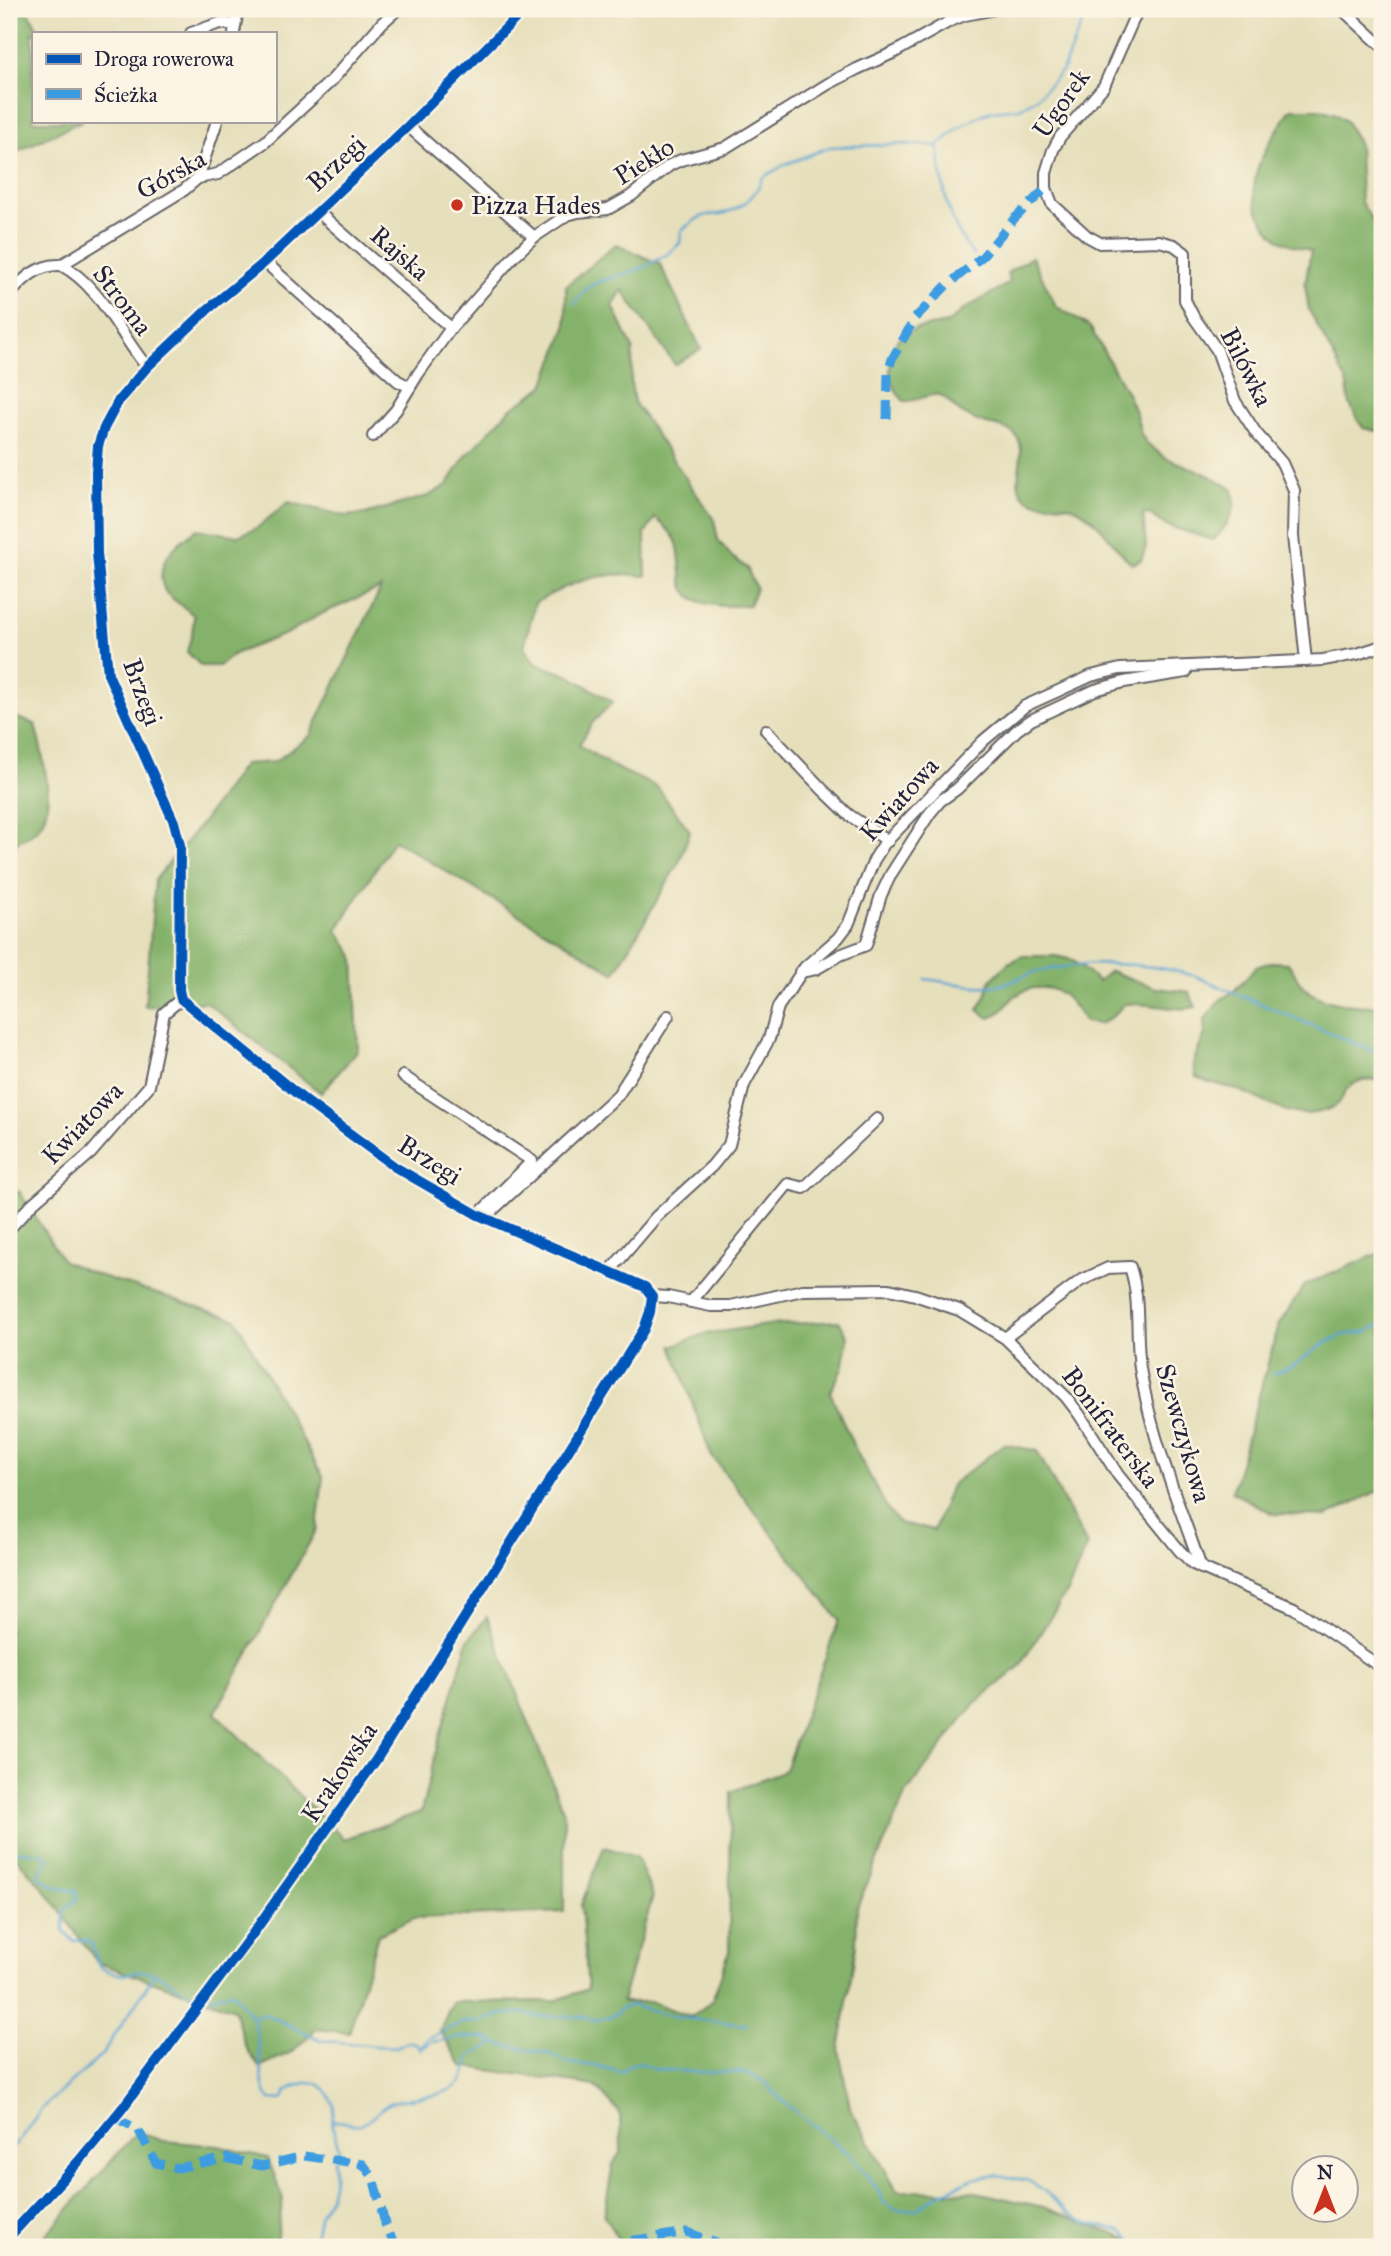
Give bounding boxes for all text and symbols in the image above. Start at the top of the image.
legend [32,32,276,122]
text: Droga rowerowa [94,46,234,72]
street label: Ugorek [1026,61,1097,144]
text: Ścieżka [94,81,158,108]
street label: Brzegi [300,128,372,198]
street label: Piekło [608,130,680,192]
street label: Górska [131,142,211,206]
place label: Pizza Hades [471,189,601,221]
marker: Pizza Hades [449,197,465,213]
street label: Rajska [364,219,436,287]
street label: Stroma [86,258,160,342]
street label: Bilówka [1214,322,1280,412]
street label: Brzegi [116,654,170,730]
street label: Kwiatowa [853,750,945,848]
street label: Kwiatowa [35,1075,129,1171]
street label: Brzegi [392,1128,468,1192]
street label: Bonifraterska [1055,1360,1167,1494]
street label: Szewczykowa [1149,1360,1219,1506]
street label: Krakowska [294,1716,384,1828]
north arrow [1290,2154,1360,2224]
text: N [1317,2161,1333,2184]

